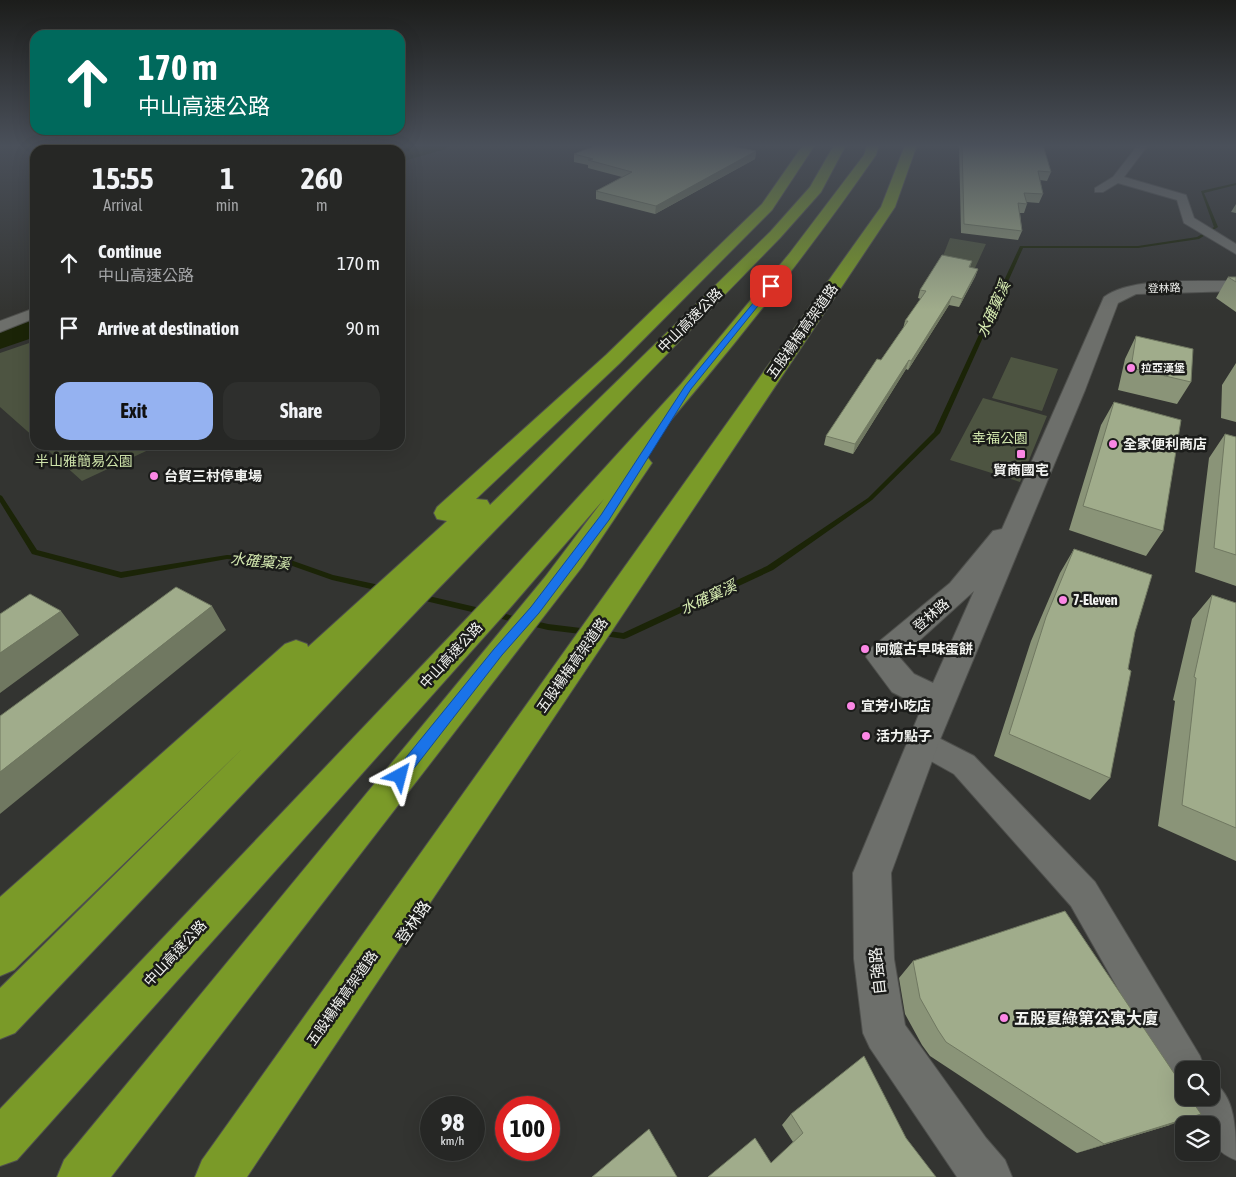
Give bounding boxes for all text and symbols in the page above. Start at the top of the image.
text: 170 m [138,47,217,87]
icon: ahead [55,50,120,115]
text: 中山高速公路 [138,93,270,119]
text: 15:55 [92,161,154,195]
text: 1 [220,161,234,195]
text: 260 [301,161,343,195]
text: Arrival [103,196,142,214]
text: min [216,196,239,214]
text: m [316,196,328,214]
text: Continue [98,240,162,262]
icon: ahead [55,249,83,277]
text: 170 m [337,252,380,274]
pin [750,265,792,307]
text: 中山高速公路 [98,266,194,284]
icon: arrive [757,272,785,300]
water label: 水確窠溪 [973,276,1014,340]
street label: 五股楊梅高架道路 [763,281,841,381]
street label: 登林路 [1147,281,1181,295]
street label: 中山高速公路 [655,285,725,355]
icon: arrive [55,314,83,342]
text: Arrive at destination [98,317,239,339]
text: 90 m [346,317,380,339]
marker: 拉亞漢堡 [1125,362,1137,374]
place label: 拉亞漢堡 [1141,362,1185,374]
button: Exit [55,382,213,440]
button: Share [223,382,380,440]
park label: 幸福公園 [972,430,1028,446]
place label: 全家便利商店 [1123,436,1207,452]
marker: 全家便利商店 [1107,438,1119,450]
marker: 貿商國宅 [1015,448,1027,460]
park label: 半山雅簡易公園 [35,453,133,469]
place label: 貿商國宅 [993,462,1049,478]
place label: 台貿三村停車場 [164,468,262,484]
marker: 台貿三村停車場 [148,470,160,482]
water label: 水確窠溪 [229,550,293,572]
water label: 水確窠溪 [677,576,741,617]
place label: 7-Eleven [1073,592,1118,608]
marker: 7-Eleven [1057,594,1069,606]
street label: 登林路 [910,595,952,635]
street label: 五股楊梅高架道路 [533,615,611,715]
street label: 中山高速公路 [417,619,485,691]
place label: 阿嬤古早味蛋餅 [875,641,973,657]
marker: 阿嬤古早味蛋餅 [859,643,871,655]
place label: 宜芳小吃店 [861,698,931,714]
marker: 宜芳小吃店 [845,700,857,712]
place label: 活力點子 [876,728,932,744]
marker: 活力點子 [860,730,872,742]
position arrow [373,749,425,801]
street label: 登林路 [392,897,434,947]
street label: 中山高速公路 [141,917,209,989]
street label: 自強路 [866,946,888,996]
street label: 五股楊梅高架道路 [303,948,381,1048]
place label: 五股夏綠第公寓大廈 [1014,1009,1158,1027]
marker: 五股夏綠第公寓大廈 [998,1012,1010,1024]
map controls [1175,1061,1220,1161]
button: search [1175,1061,1220,1106]
speed limit sign: 100 [495,1096,560,1161]
text: 98 [441,1108,464,1136]
button: layers [1175,1116,1220,1161]
text: km/h [441,1134,464,1148]

